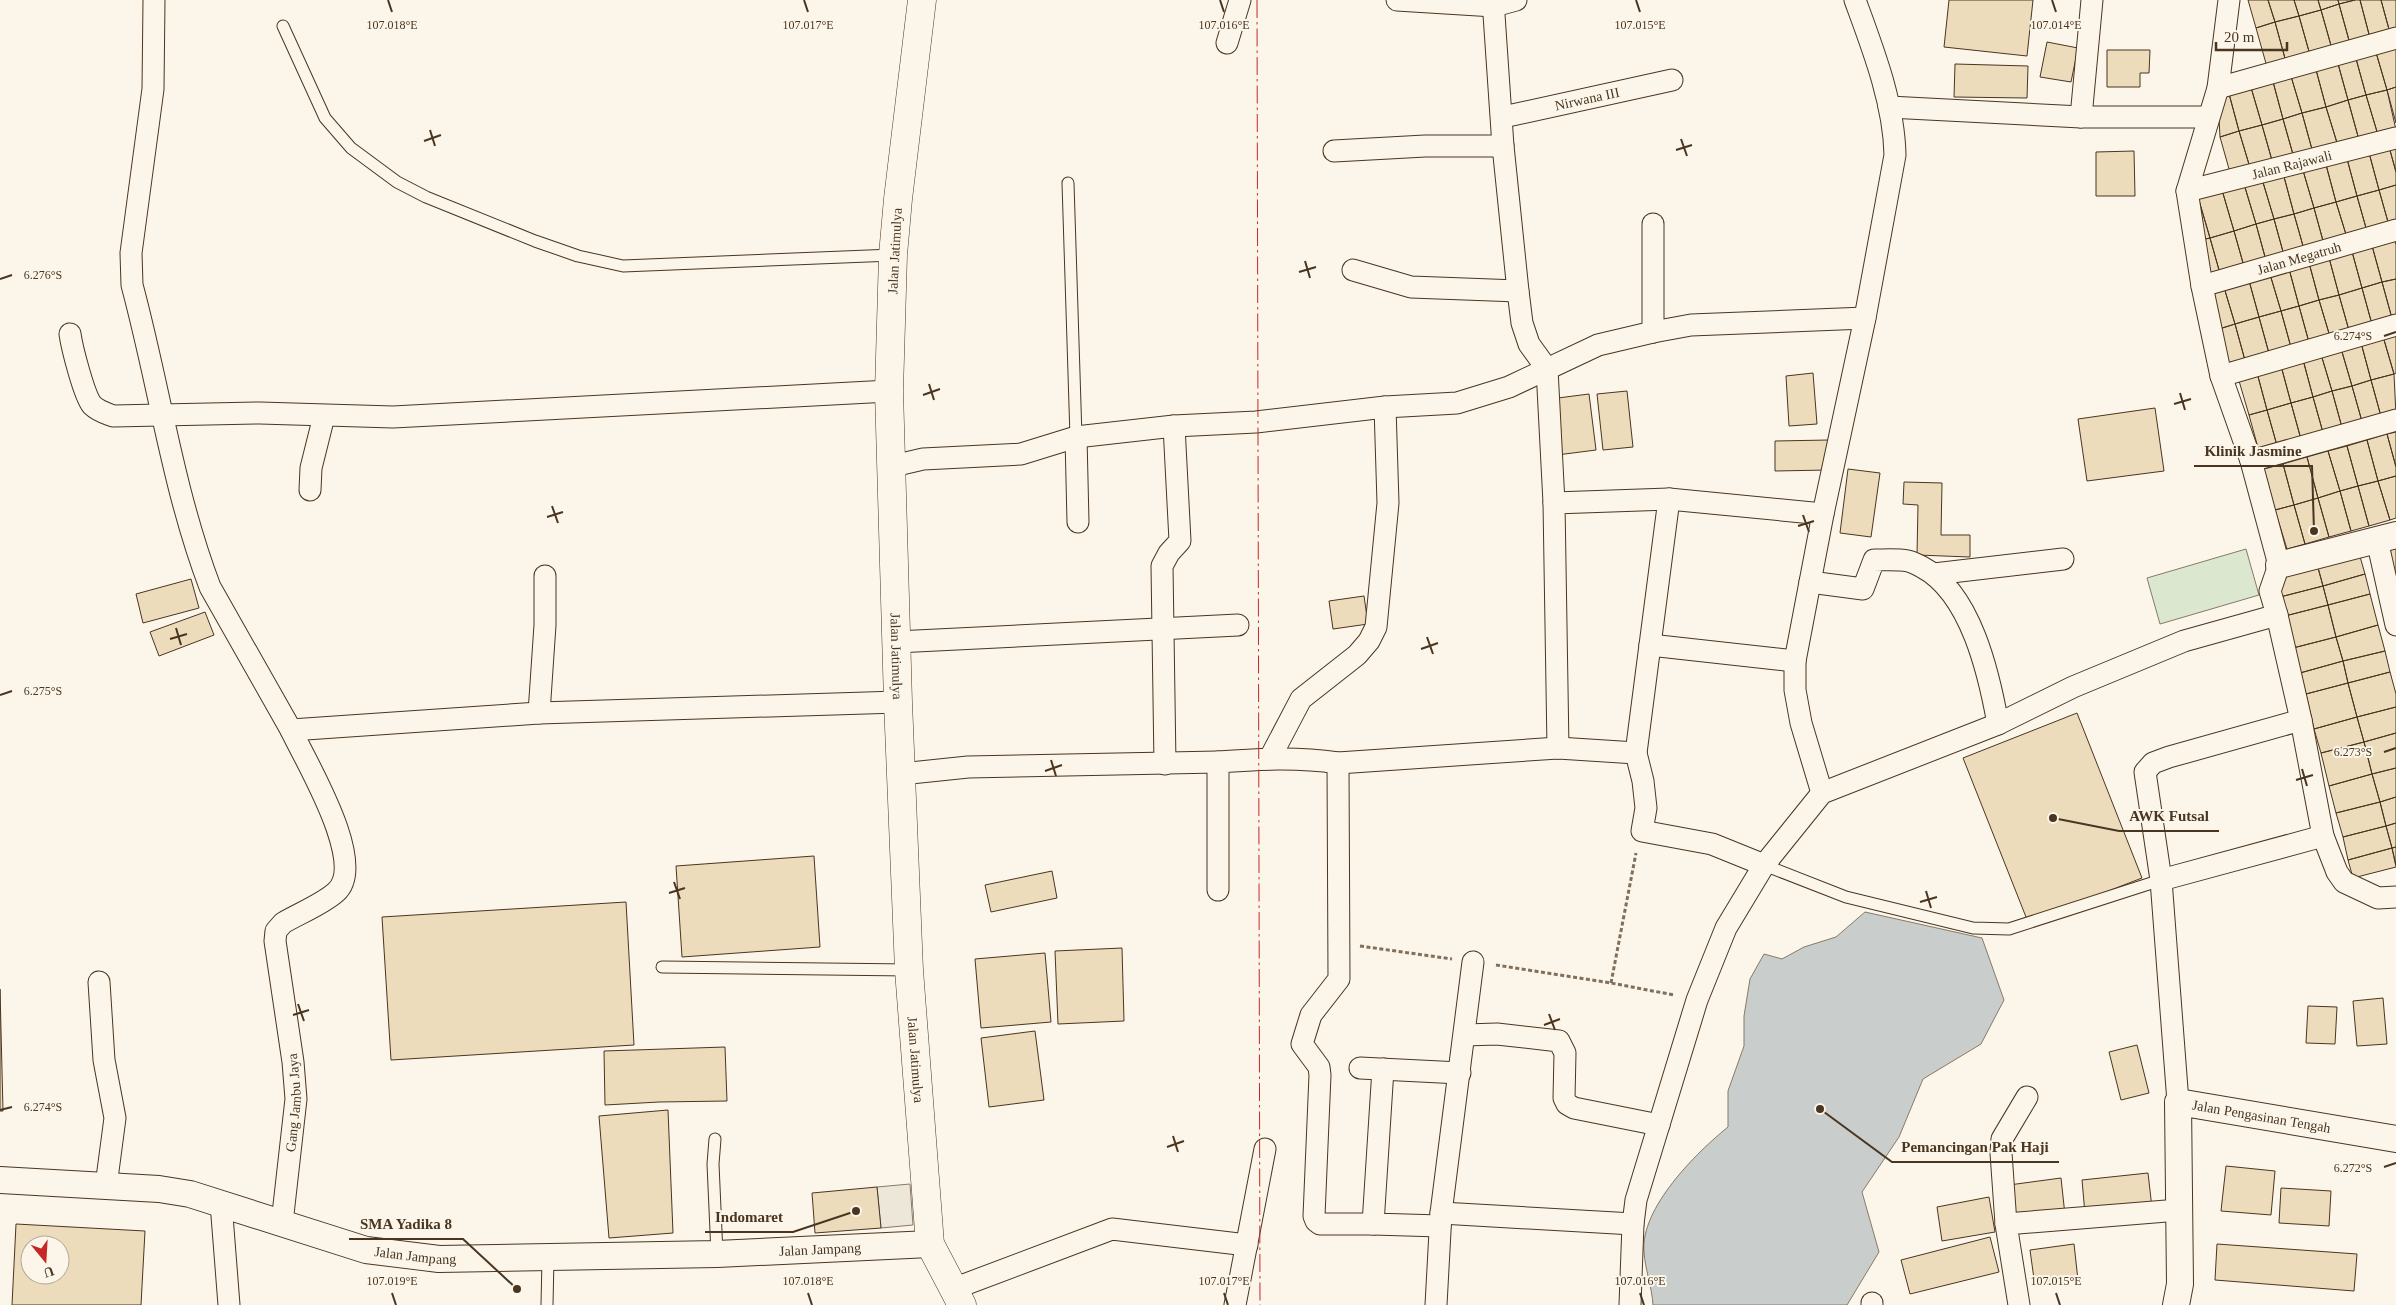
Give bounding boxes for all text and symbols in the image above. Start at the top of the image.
text: 107.018°E [366,18,418,32]
text: 107.017°E [782,18,834,32]
text: 107.016°E [1198,18,1250,32]
text: 107.015°E [1614,18,1666,32]
text: 107.014°E [2030,18,2082,32]
scale bar [2216,20,2287,52]
text: 20 m [2224,29,2255,45]
street label: Nirwana III [1553,84,1621,113]
street label: Jalan Rajawali [2250,147,2333,182]
street label: Jalan Jatimulya [885,207,905,295]
street label: Jalan Megatruh [2255,239,2343,277]
text: 6.276°S [24,268,62,282]
text: 6.274°S [2334,329,2372,343]
callout: Klinik Jasmine [2194,436,2312,466]
text: Klinik Jasmine [2204,443,2302,459]
street label: Jalan Jatimulya [888,613,905,701]
text: 6.275°S [24,684,62,698]
text: 6.273°S [2334,745,2372,759]
callout: AWK Futsal [2119,801,2219,831]
text: AWK Futsal [2129,808,2209,824]
street label: Jalan Jatimulya [905,1016,927,1104]
street label: Gang Jambu Jaya [283,1052,304,1153]
street label: Jalan Pengasinan Tengah [2191,1097,2332,1135]
text: 6.274°S [24,1100,62,1114]
callout: Pemancingan Pak Haji [1892,1132,2059,1162]
text: Pemancingan Pak Haji [1901,1139,2049,1155]
text: 6.272°S [2334,1161,2372,1175]
callout: Indomaret [705,1202,793,1232]
callout: SMA Yadika 8 [349,1209,463,1239]
text: Indomaret [715,1209,783,1225]
text: SMA Yadika 8 [360,1216,452,1232]
north arrow [20,1235,70,1285]
street label: Jalan Jampang [779,1240,861,1259]
street label: Jalan Jampang [374,1244,456,1267]
text: U [42,1263,56,1281]
text: 107.019°E [366,1274,418,1288]
text: 107.018°E [782,1274,834,1288]
text: 107.017°E [1198,1274,1250,1288]
text: 107.016°E [1614,1274,1666,1288]
text: 107.015°E [2030,1274,2082,1288]

